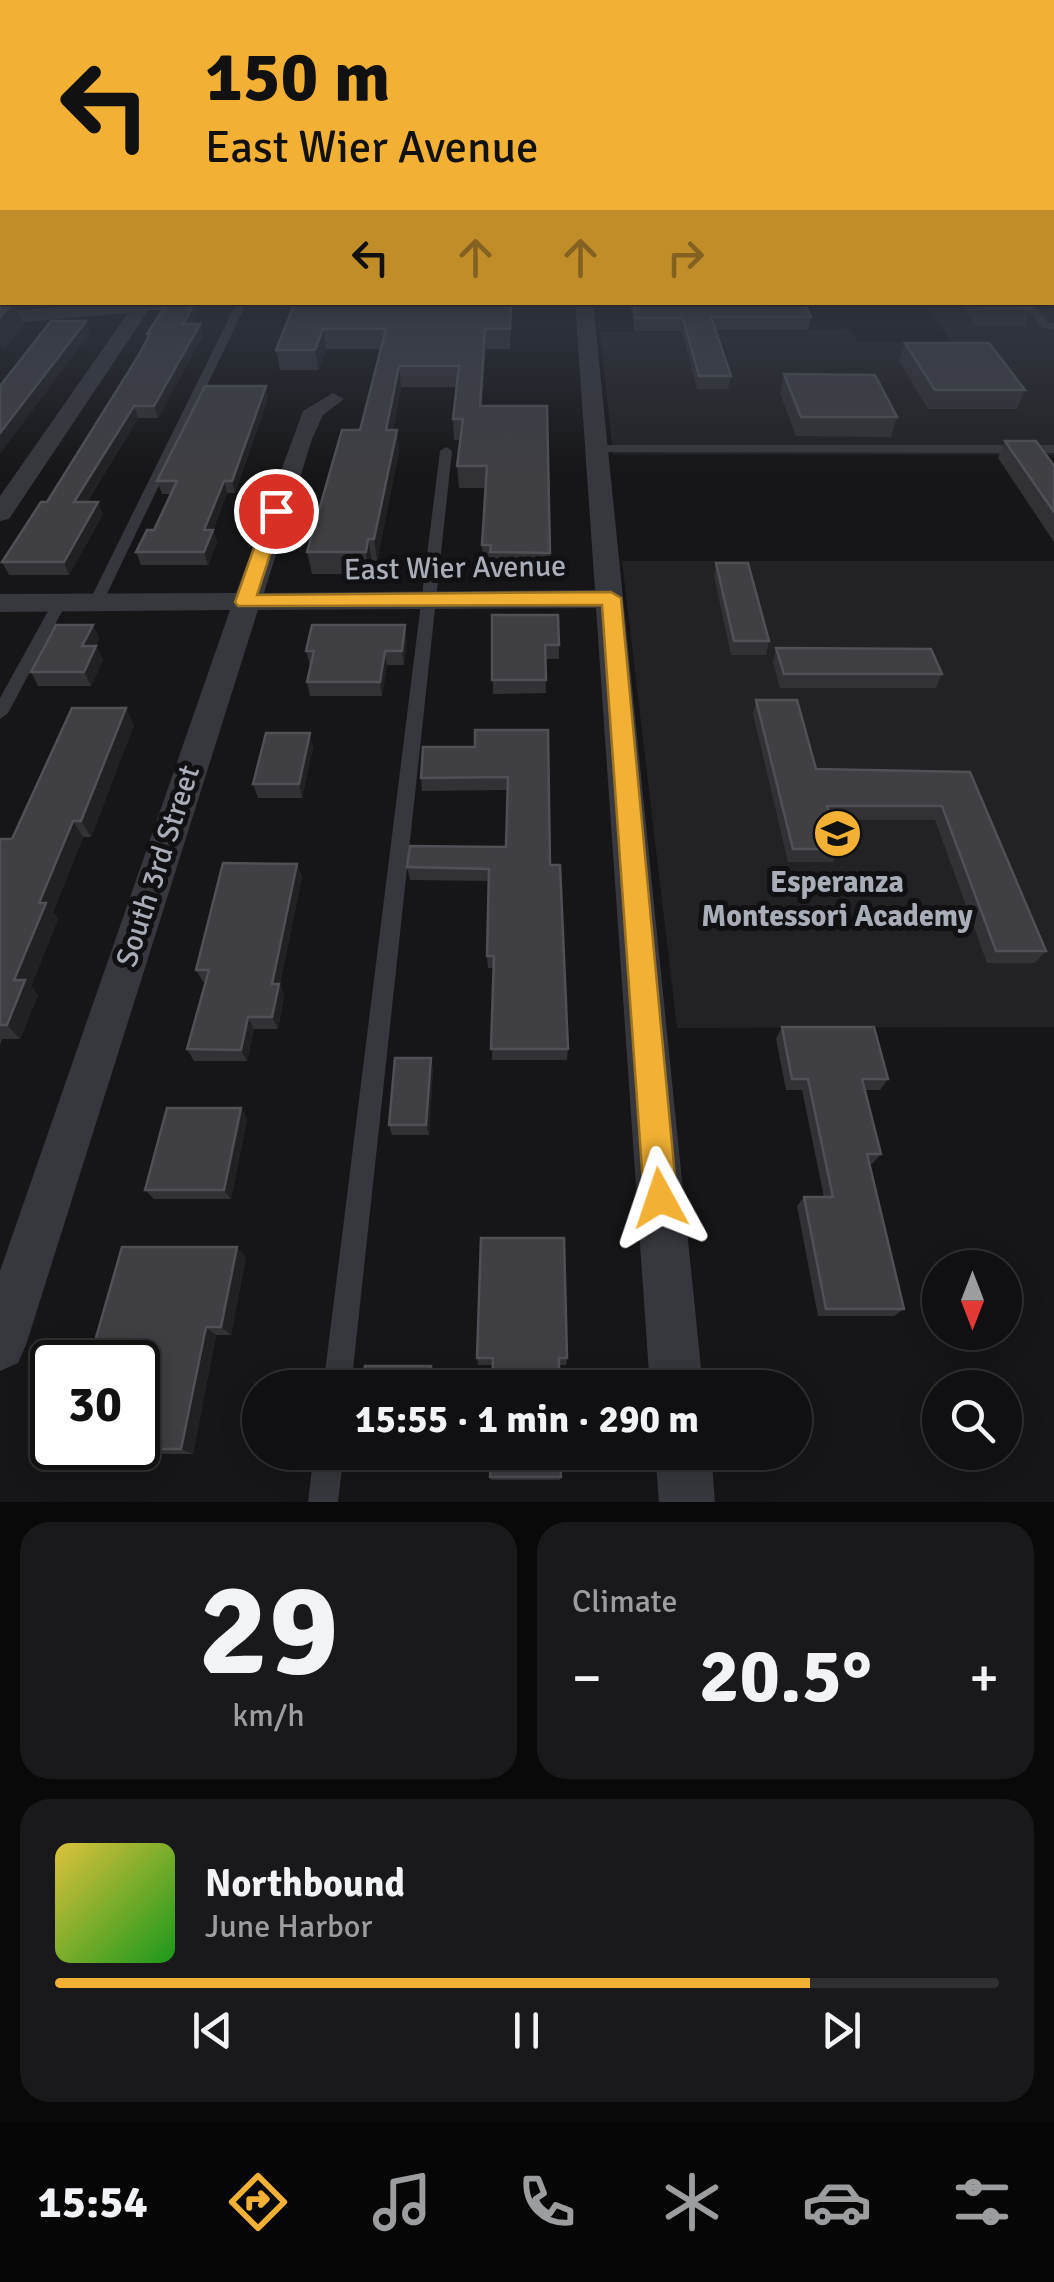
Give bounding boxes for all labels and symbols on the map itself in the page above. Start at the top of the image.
pin [234,469,319,554]
street label: East Wier Avenue [344,548,566,588]
street label: South 3rd Street [108,761,208,971]
school or university icon: Esperanza Montessori Academy [811,807,863,859]
place label: Esperanza Montessori Academy [701,864,973,935]
position arrow [608,1146,712,1250]
north arrow [922,1250,1022,1350]
speed limit sign: 30 [30,1340,160,1470]

